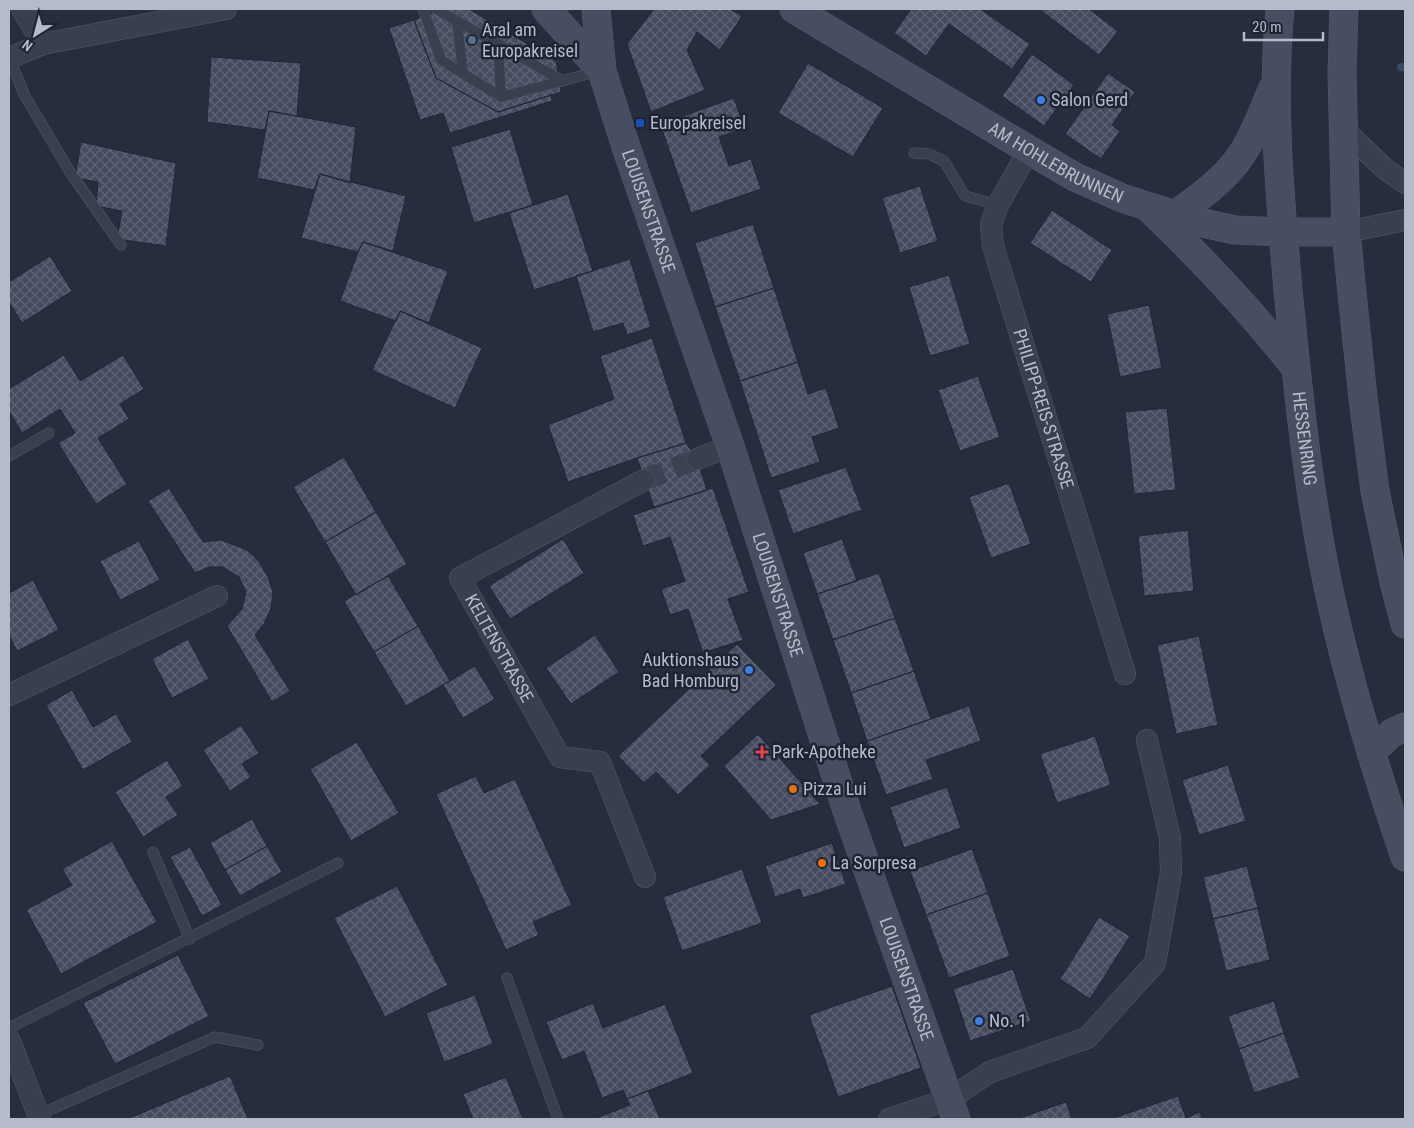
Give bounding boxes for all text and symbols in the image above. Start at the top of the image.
north arrow [10,10,60,60]
scale bar [1244,10,1323,42]
text: 20 m [1252,18,1282,36]
place label: Aral am Europakreisel [482,19,578,61]
marker: Aral am Europakreisel [466,34,478,46]
text: N [19,37,36,55]
place label: Salon Gerd [1051,89,1128,110]
marker: Salon Gerd [1035,94,1047,106]
place label: Europakreisel [650,112,746,133]
marker: Europakreisel [634,117,646,129]
street label: AM HOHLEBRUNNEN [985,117,1127,207]
street label: LOUISENSTRASSE [618,147,680,276]
street label: PHILIPP-REIS-STRASSE [1009,326,1078,491]
street label: HESSENRING [1289,390,1321,487]
street label: LOUISENSTRASSE [749,530,808,660]
street label: KELTENSTRASSE [461,590,538,706]
place label: Auktionshaus Bad Homburg [642,649,739,691]
marker: Auktionshaus Bad Homburg [743,664,755,676]
place label: Park-Apotheke [772,741,876,762]
marker: Park-Apotheke [756,746,768,758]
place label: Pizza Lui [803,778,867,799]
marker: Pizza Lui [787,783,799,795]
place label: La Sorpresa [832,852,917,873]
marker: La Sorpresa [816,857,828,869]
street label: LOUISENSTRASSE [875,914,938,1043]
place label: No. 1 [989,1010,1027,1031]
marker: No. 1 [973,1015,985,1027]

